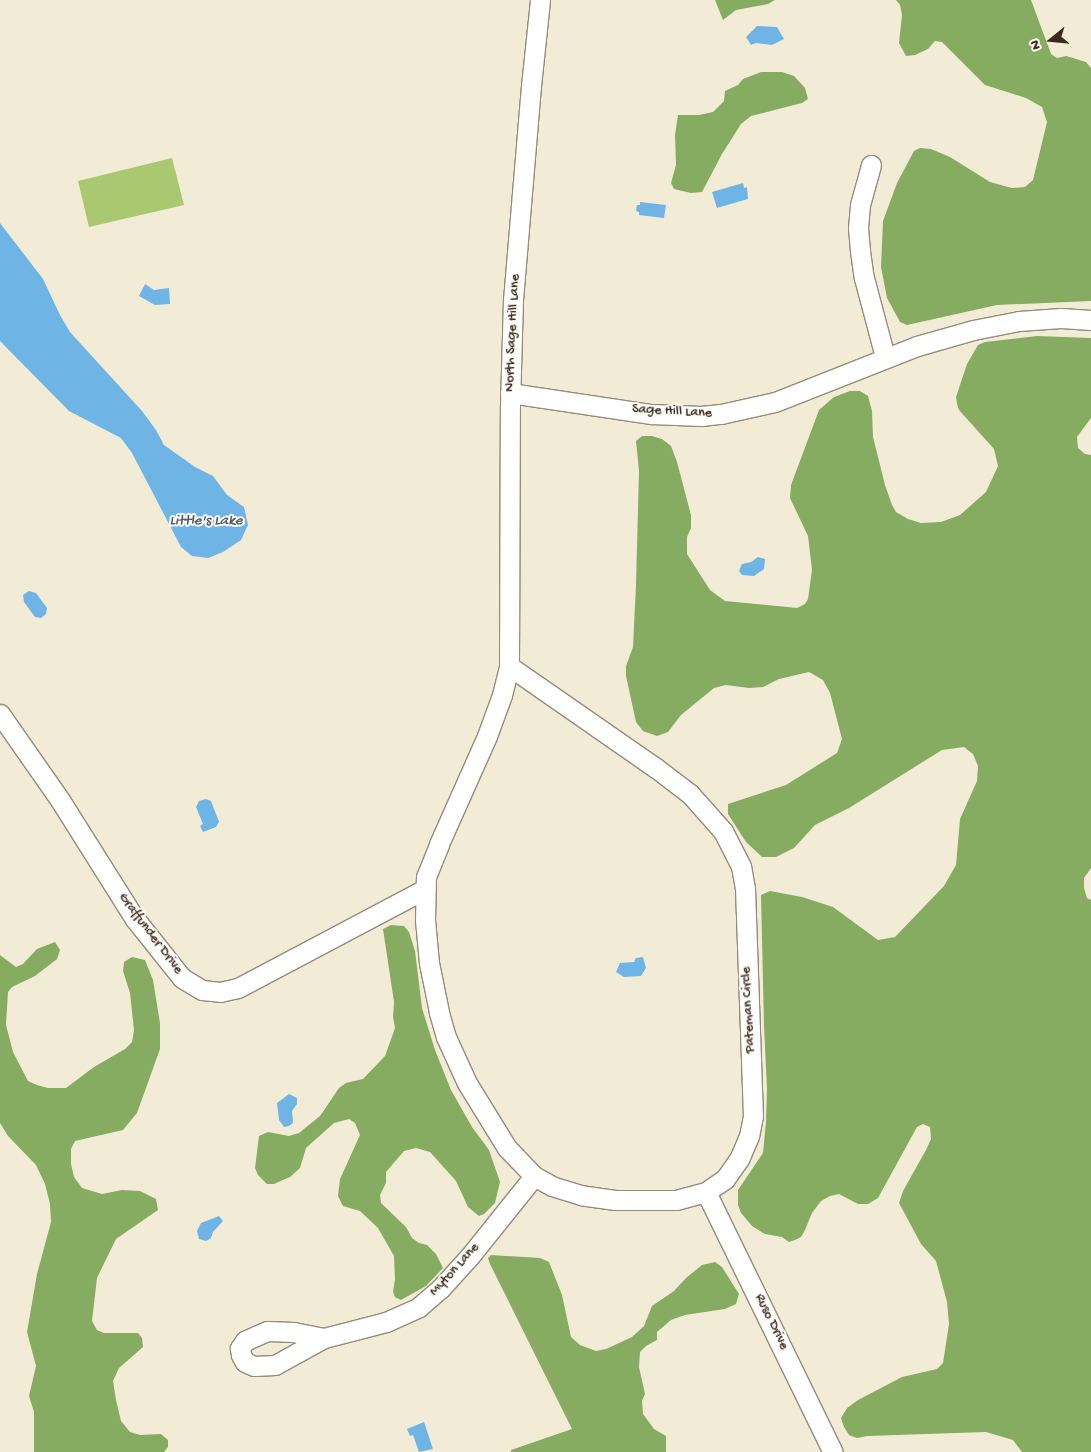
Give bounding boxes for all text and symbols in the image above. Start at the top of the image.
north arrow [1026,15,1076,65]
text: N [1027,38,1046,51]
street label: North Sage Hill Lane [502,274,524,392]
street label: Sage Hill Lane [632,402,712,422]
water label: Little's Lake [169,513,243,531]
street label: Graffunder Drive [114,890,186,978]
street label: Pateman Circle [738,966,760,1054]
street label: Myton Lane [427,1240,483,1300]
street label: Ruso Drive [750,1291,792,1353]

